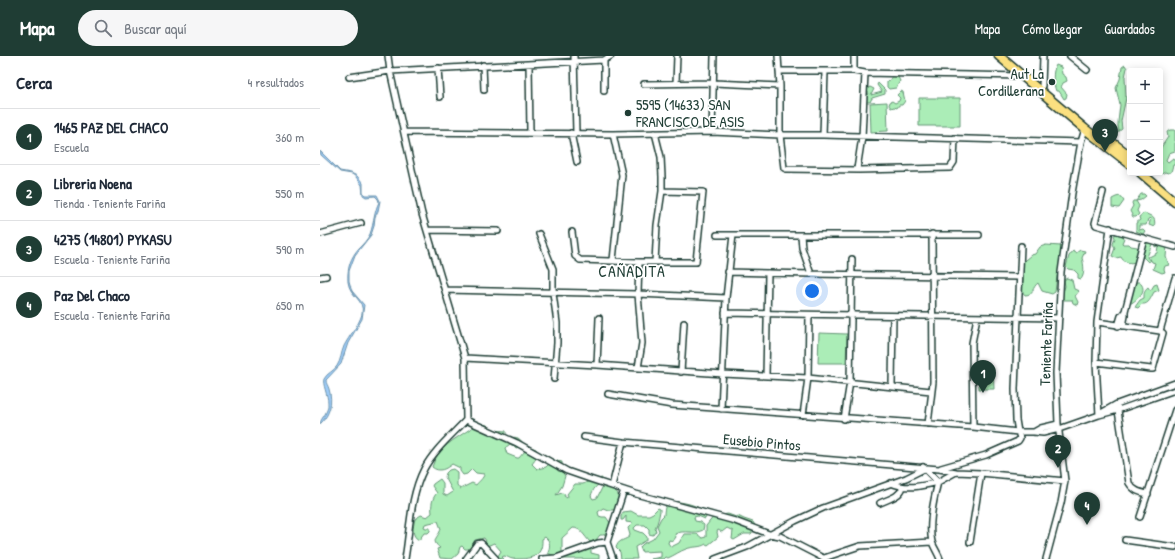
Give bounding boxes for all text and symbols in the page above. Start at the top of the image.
search box [78,10,358,46]
text: Mapa [20,15,54,41]
icon: search [92,17,114,39]
text: Buscar aquí [124,18,187,39]
text: Mapa [975,19,1000,38]
text: Cómo llegar [1022,19,1082,38]
text: Guardados [1104,19,1155,38]
place label: Aut La Cordillerana [978,63,1044,101]
map controls [1127,68,1163,176]
button: + [1127,68,1163,104]
text: Cerca [16,71,52,94]
text: 4 resultados [247,73,304,91]
marker: Aut La Cordillerana [1047,77,1057,87]
place label: 5595 (14633) SAN FRANCISCO DE ASIS [635,94,744,132]
button: − [1127,104,1163,140]
marker: 5595 (14633) SAN FRANCISCO DE ASIS [623,108,633,118]
text: 1465 PAZ DEL CHACO [54,117,168,138]
pin: 3 [1092,119,1118,152]
text: 1 [27,128,31,146]
text: 360 m [275,128,304,146]
text: Escuela [54,138,89,156]
button: layers [1127,140,1163,176]
text: Libreria Noena [54,173,132,194]
text: 2 [26,184,32,202]
text: 550 m [275,184,304,202]
text: Tienda · Teniente Fariña [54,194,165,212]
text: 4275 (14801) PYKASU [54,229,172,250]
text: 3 [26,240,32,258]
text: 590 m [276,240,304,258]
text: Escuela · Teniente Fariña [54,250,170,268]
district label: CAÑADITA [598,260,666,282]
your location [802,281,822,301]
text: Paz Del Chaco [54,285,130,306]
text: 4 [27,296,31,314]
text: 650 m [276,296,304,314]
street label: Teniente Fariña [1034,302,1058,386]
text: Escuela · Teniente Fariña [54,306,170,324]
pin: 1 [970,360,996,393]
street label: Eusebio Pintos [722,428,802,456]
pin: 2 [1045,435,1071,468]
pin: 4 [1074,492,1100,525]

